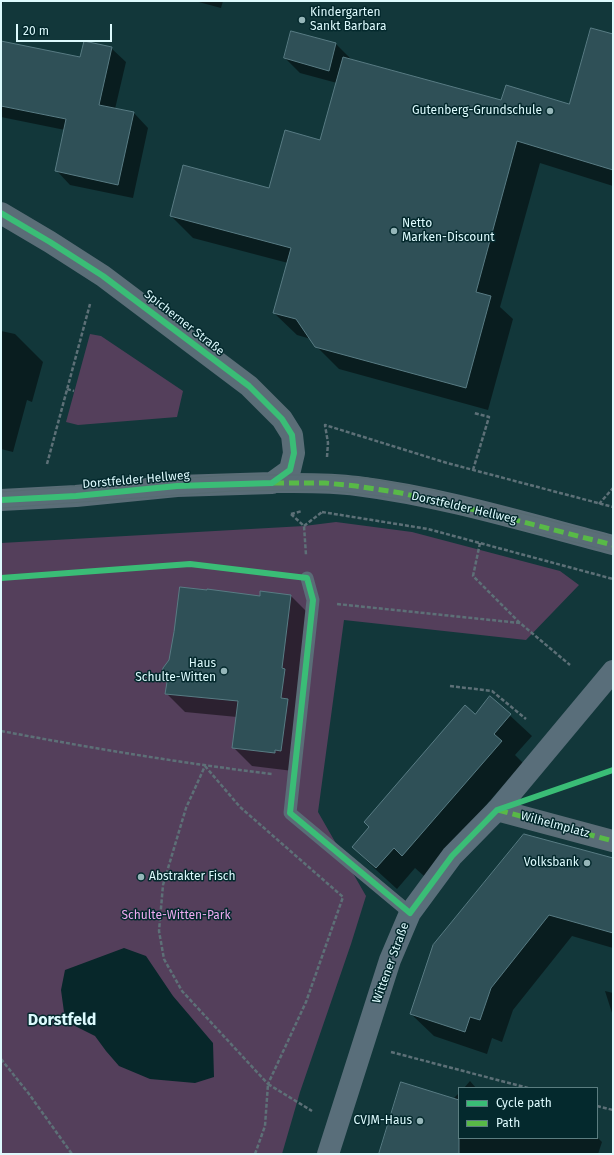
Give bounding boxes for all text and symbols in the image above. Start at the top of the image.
place label: Kindergarten Sankt Barbara [310,6,386,34]
marker: Kindergarten Sankt Barbara [297,15,307,25]
scale bar [18,16,114,42]
text: 20 m [23,24,49,38]
place label: Gutenberg-Grundschule [412,104,542,118]
marker: Gutenberg-Grundschule [545,106,555,116]
place label: Netto Marken-Discount [402,217,495,245]
marker: Netto Marken-Discount [389,226,399,236]
street label: Spicherner Straße [141,287,227,359]
street label: Dorstfelder Hellweg [82,468,190,492]
street label: Dorstfelder Hellweg [410,489,518,527]
place label: Haus Schulte-Witten [135,657,216,685]
marker: Haus Schulte-Witten [219,666,229,676]
street label: Wilhelmplatz [519,809,591,841]
place label: Volksbank [524,856,579,870]
marker: Volksbank [582,858,592,868]
place label: Abstrakter Fisch [149,870,236,884]
marker: Abstrakter Fisch [136,872,146,882]
park label: Schulte-Witten-Park [121,909,231,923]
street label: Wittener Straße [370,921,412,1005]
district label: Dorstfeld [28,1011,96,1031]
legend [458,1087,598,1139]
text: Cycle path [496,1096,552,1110]
place label: CVJM-Haus [354,1114,412,1128]
marker: CVJM-Haus [415,1116,425,1126]
text: Path [496,1116,520,1130]

